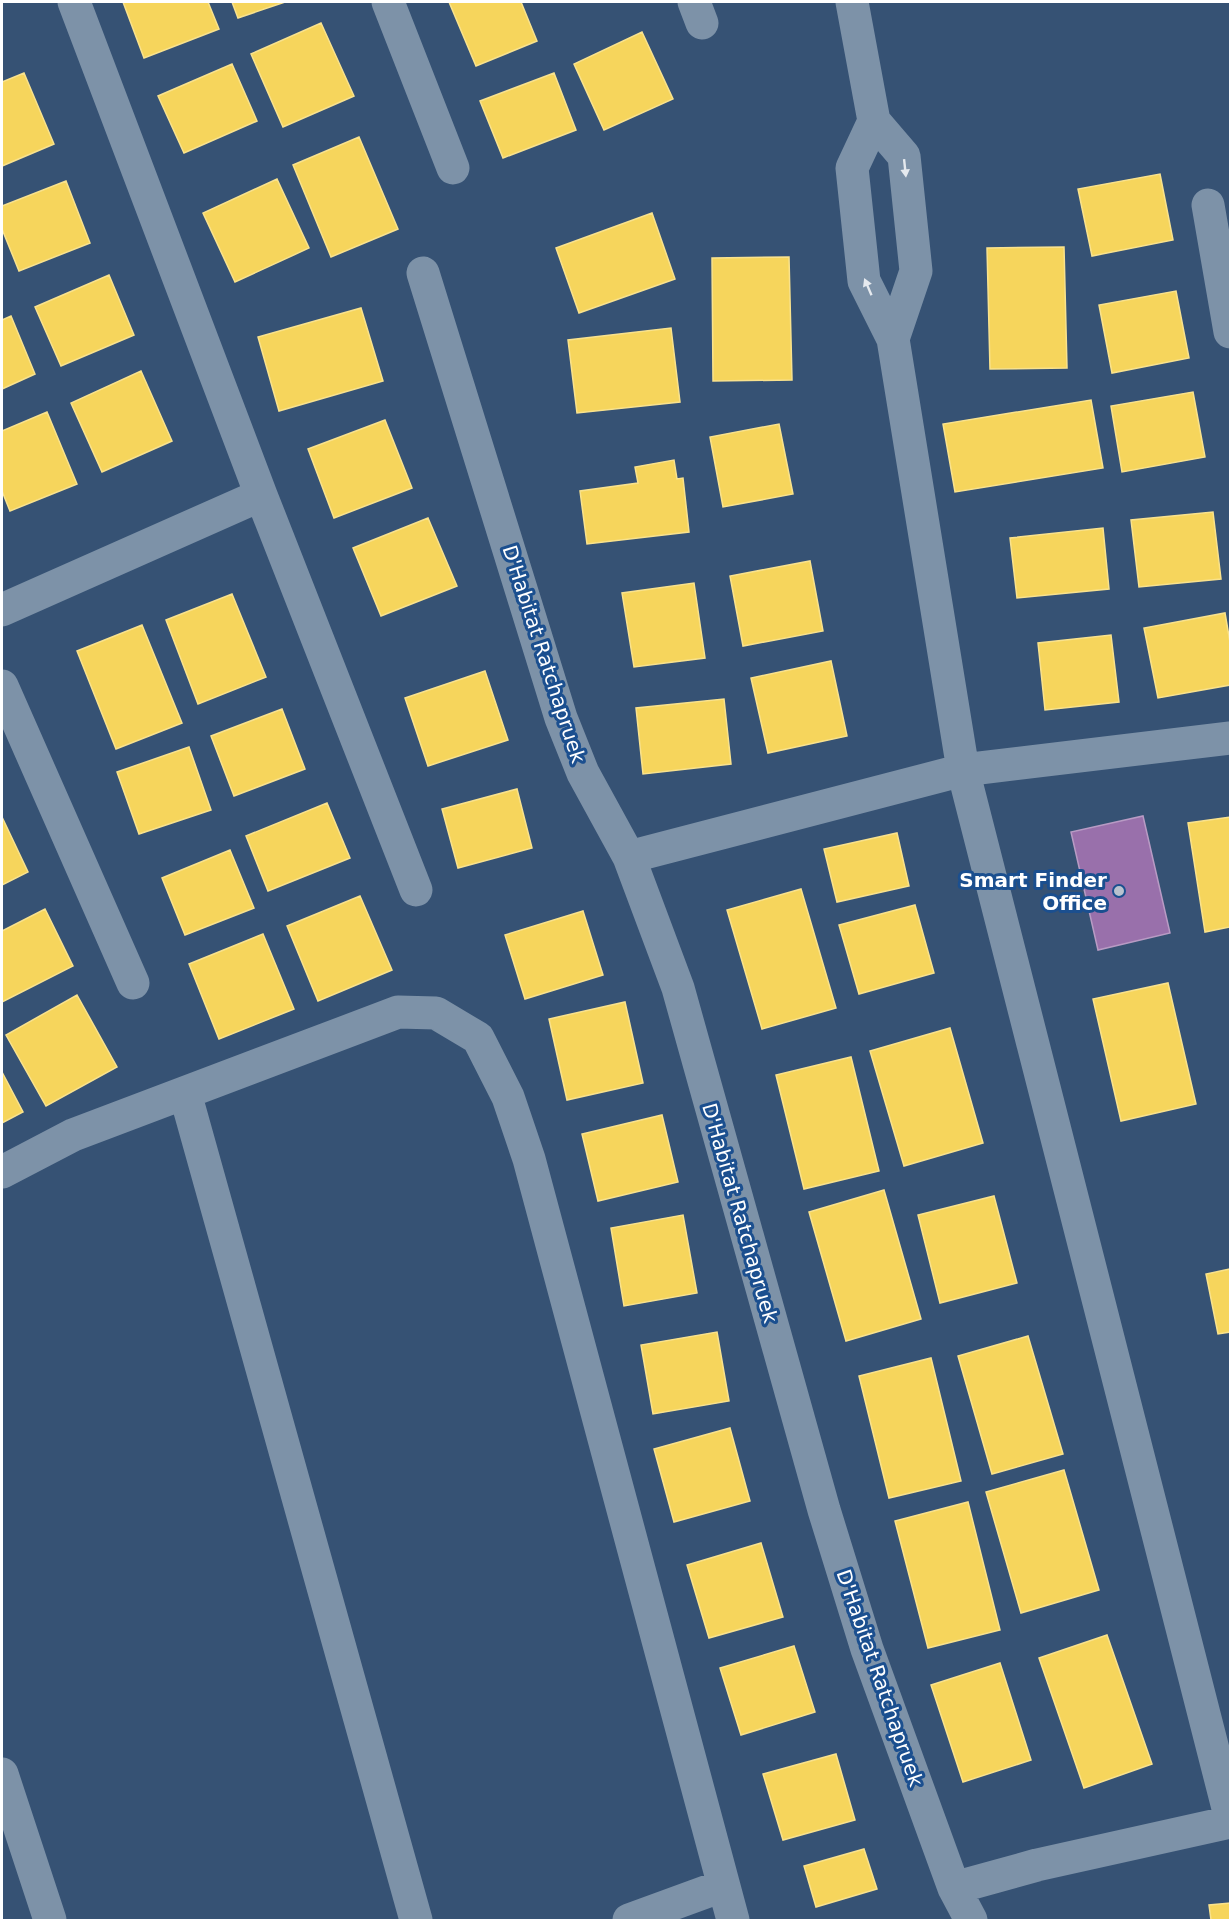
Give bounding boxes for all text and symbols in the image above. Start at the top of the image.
one-way arrow [901,159,910,178]
one-way arrow [863,278,872,295]
street label: D'Habitat Ratchapruek [497,542,591,766]
place label: Smart Finder Office [959,868,1107,915]
marker: Smart Finder Office [1112,884,1126,898]
street label: D'Habitat Ratchapruek [697,1100,783,1326]
street label: D'Habitat Ratchapruek [832,1566,929,1790]

